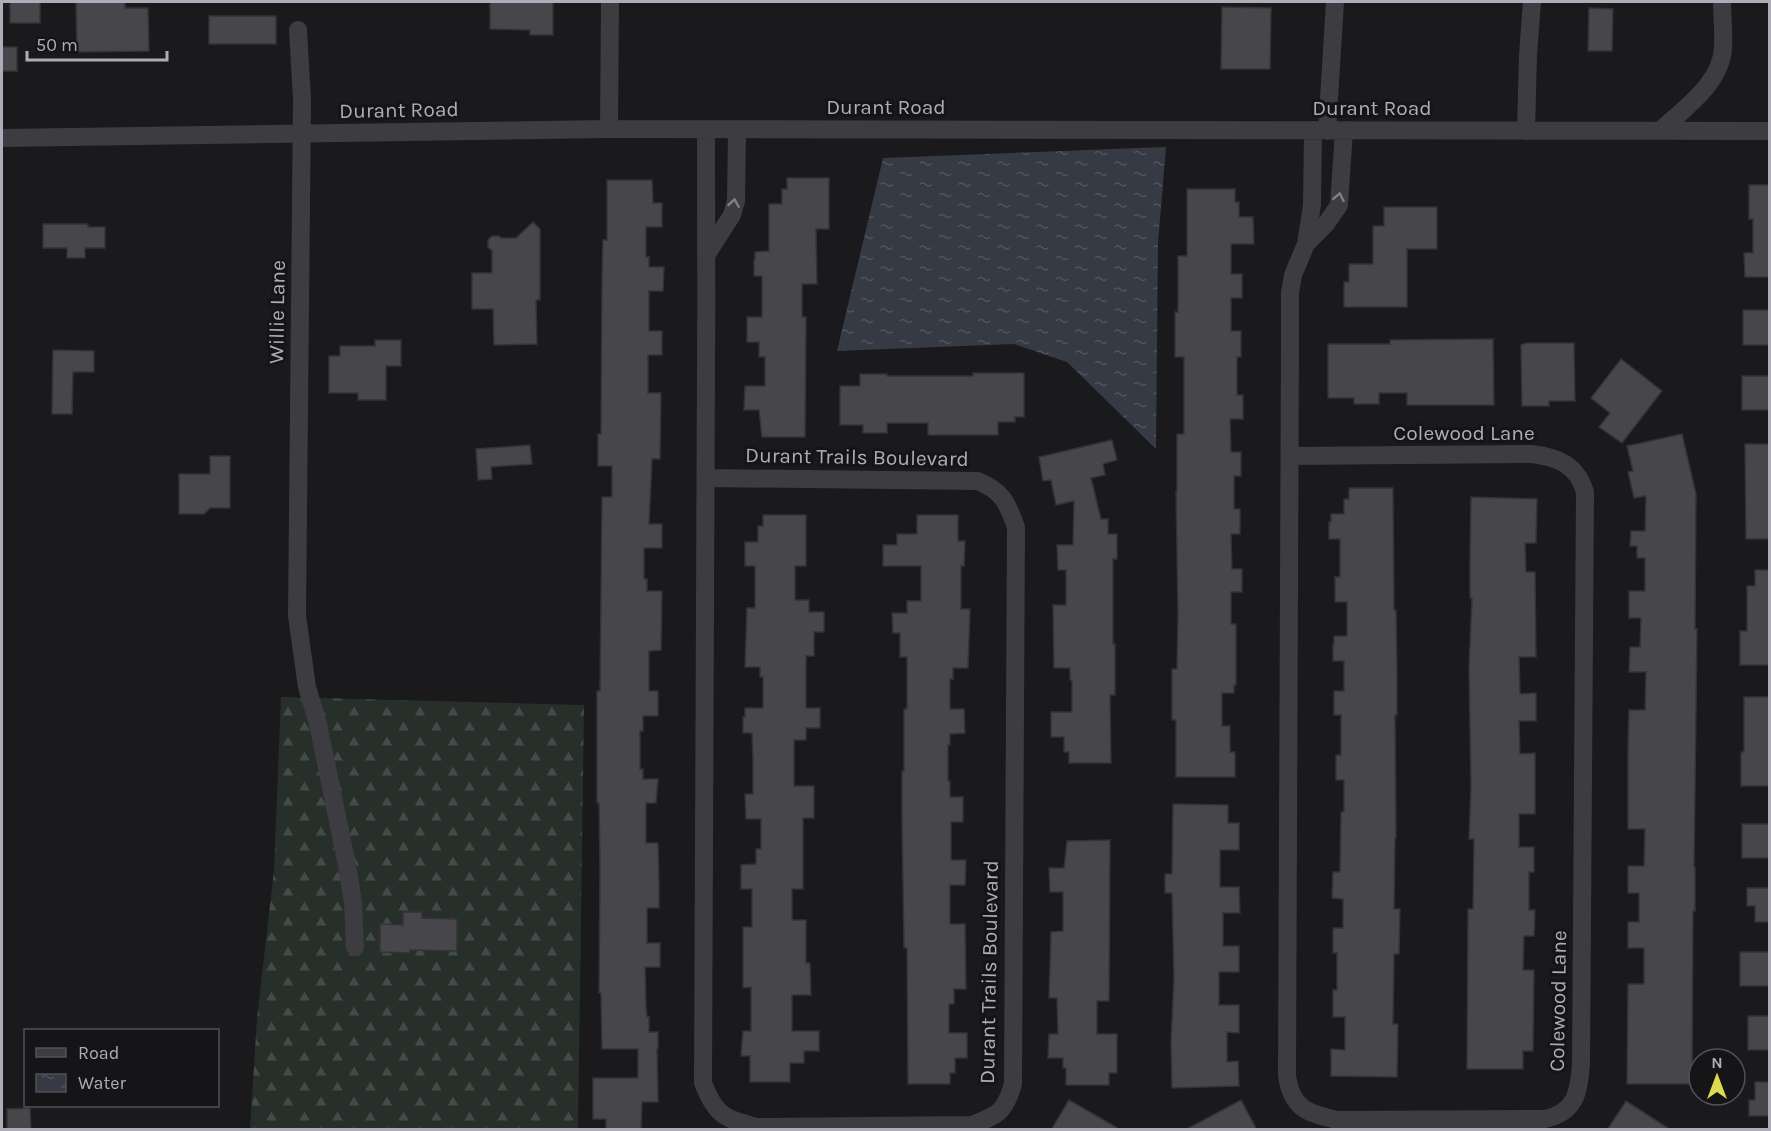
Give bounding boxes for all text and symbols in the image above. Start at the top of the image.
scale bar [27,24,166,62]
text: 50 m [36,34,78,56]
street label: Durant Road [826,95,946,119]
street label: Durant Road [1312,96,1432,120]
street label: Durant Road [339,97,459,123]
one-way arrow [1332,193,1345,203]
one-way arrow [728,199,740,208]
street label: Willie Lane [264,260,290,364]
street label: Colewood Lane [1393,421,1535,445]
street label: Durant Trails Boulevard [745,443,969,471]
street label: Durant Trails Boulevard [975,860,1003,1084]
street label: Colewood Lane [1545,930,1571,1072]
legend [24,1029,219,1107]
text: Road [78,1042,119,1064]
north arrow [1687,1047,1747,1107]
text: N [1711,1053,1723,1072]
text: Water [78,1072,126,1094]

